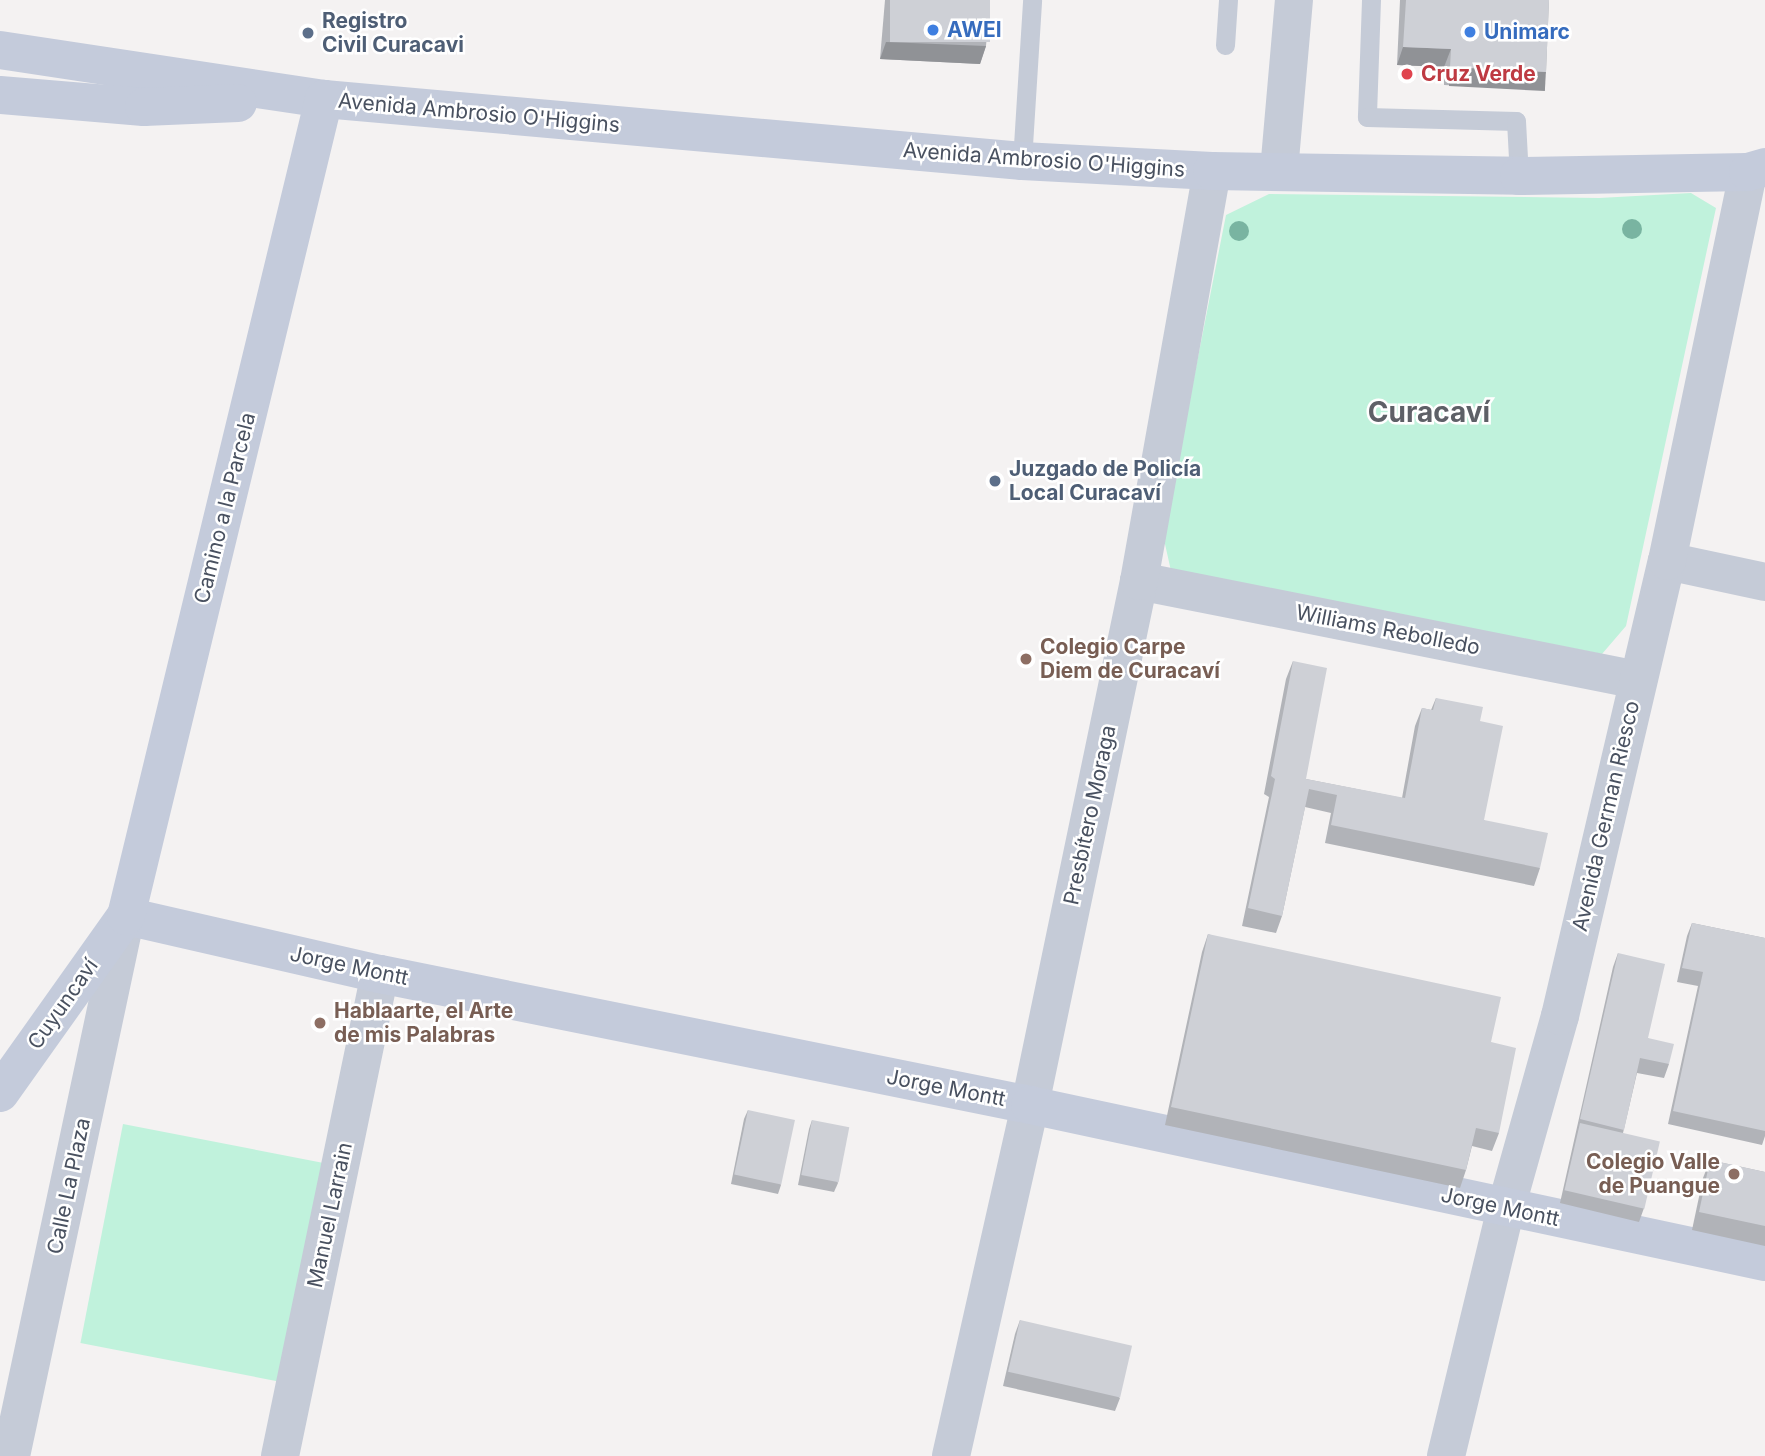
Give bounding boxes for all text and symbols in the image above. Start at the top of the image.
place label: Registro Civil Curacavi [322,8,464,58]
place label: AWEI [947,17,1002,43]
place label: Unimarc [1484,19,1570,45]
marker: AWEI [925,22,941,38]
marker: Unimarc [1462,24,1478,40]
marker: Registro Civil Curacavi [300,25,316,41]
place label: Cruz Verde [1421,61,1536,87]
marker: Cruz Verde [1399,66,1415,82]
street label: Avenida Ambrosio O'Higgins [337,88,621,138]
street label: Avenida Ambrosio O'Higgins [902,138,1186,182]
district label: Curacaví [1368,395,1490,429]
street label: Camino a la Parcela [189,410,261,606]
place label: Juzgado de Policía Local Curacaví [1009,456,1201,506]
marker: Juzgado de Policía Local Curacaví [987,473,1003,489]
street label: Williams Rebolledo [1294,600,1482,660]
place label: Colegio Carpe Diem de Curacaví [1040,634,1220,684]
marker: Colegio Carpe Diem de Curacaví [1018,651,1034,667]
street label: Avenida German Riesco [1567,698,1645,934]
street label: Presbítero Moraga [1059,723,1121,907]
street label: Jorge Montt [288,941,410,991]
street label: Cuyuncaví [23,954,103,1054]
place label: Hablaarte, el Arte de mis Palabras [334,998,514,1048]
marker: Hablaarte, el Arte de mis Palabras [312,1015,328,1031]
street label: Jorge Montt [885,1064,1007,1112]
street label: Calle La Plaza [42,1116,96,1256]
street label: Manuel Larrain [302,1140,358,1290]
place label: Colegio Valle de Puangue [1586,1149,1720,1199]
marker: Colegio Valle de Puangue [1726,1166,1742,1182]
street label: Jorge Montt [1439,1182,1561,1232]

